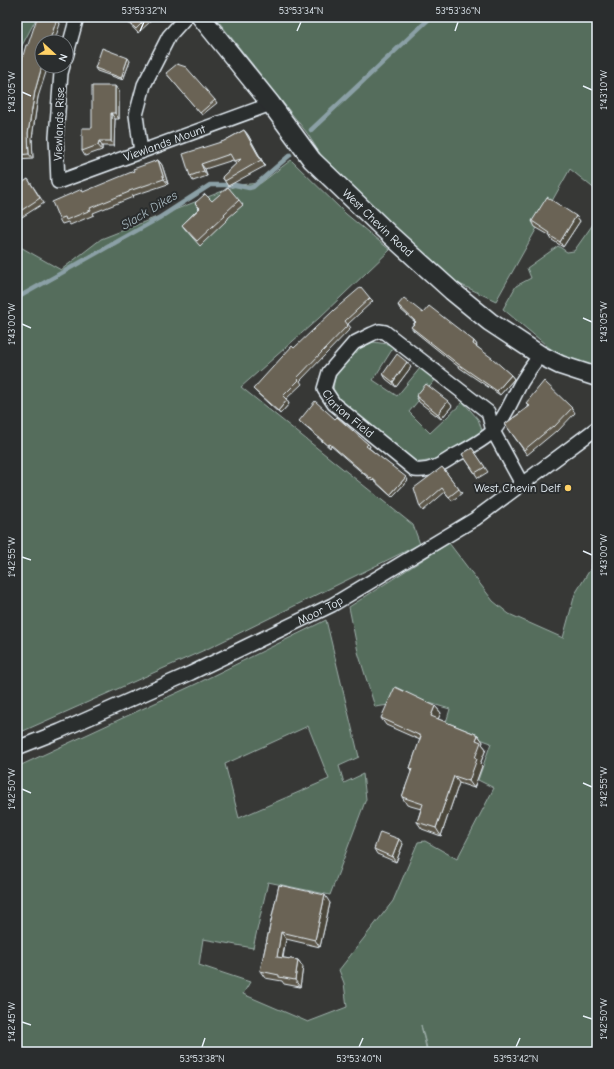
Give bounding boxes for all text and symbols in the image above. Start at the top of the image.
text: 53°53'32"N [121,5,167,17]
text: 53°53'34"N [279,5,323,17]
text: 53°53'36"N [435,5,481,17]
north arrow [34,34,74,74]
text: N [55,52,70,63]
text: 1°43'10"W [598,70,610,110]
text: 1°43'05"W [6,71,18,113]
street label: Viewlands Rise [51,87,67,161]
street label: Viewlands Mount [122,121,208,164]
street label: West Chevin Road [339,186,416,260]
water label: Slack Dikes [118,187,180,233]
text: 1°43'05"W [598,301,610,343]
text: 1°43'00"W [6,303,18,345]
street label: Clarion Field [319,387,377,441]
place label: West Chevin Delf [474,481,561,495]
marker: West Chevin Delf [563,483,573,493]
text: 1°43'00"W [598,534,610,576]
text: 1°42'55"W [6,536,18,577]
street label: Moor Top [295,593,346,628]
text: 1°42'55"W [598,766,610,807]
text: 1°42'50"W [6,768,18,810]
text: 1°42'50"W [598,998,610,1040]
text: 1°42'45"W [6,1002,18,1042]
text: 53°53'38"N [180,1053,224,1065]
text: 53°53'40"N [336,1053,382,1065]
text: 53°53'42"N [494,1053,538,1065]

